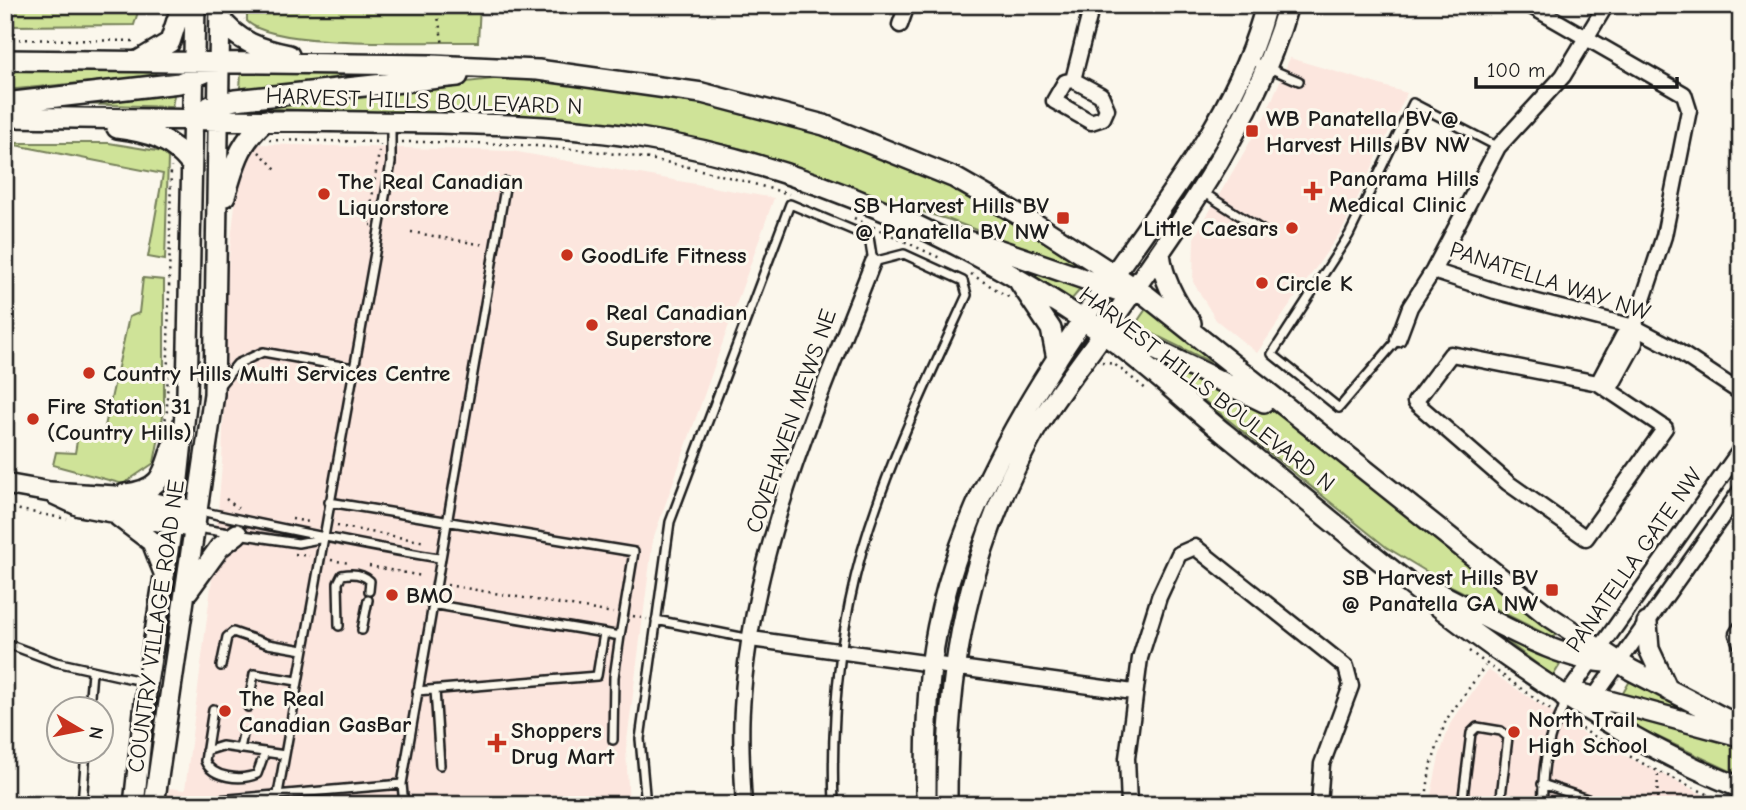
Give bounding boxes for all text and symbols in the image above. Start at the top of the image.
scale bar [1476,46,1678,90]
text: 100 m [1487,58,1545,82]
street label: HARVEST HILLS BOULEVARD N [265,82,583,120]
place label: WB Panatella BV @ Harvest Hills BV NW [1266,105,1470,158]
marker: WB Panatella BV @ Harvest Hills BV NW [1244,123,1260,139]
place label: Panorama Hills Medical Clinic [1329,165,1479,218]
place label: The Real Canadian Liquorstore [338,168,523,221]
marker: Panorama Hills Medical Clinic [1303,181,1323,201]
marker: The Real Canadian Liquorstore [316,186,332,202]
place label: SB Harvest Hills BV @ Panatella BV NW [853,192,1050,245]
marker: SB Harvest Hills BV @ Panatella BV NW [1055,210,1071,226]
place label: Little Caesars [1143,215,1278,242]
marker: Little Caesars [1284,220,1300,236]
street label: PANATELLA WAY NW [1446,236,1654,326]
place label: GoodLife Fitness [581,242,747,269]
marker: GoodLife Fitness [559,247,575,263]
place label: Circle K [1276,270,1353,297]
marker: Circle K [1254,275,1270,291]
street label: HARVEST HILLS BOULEVARD N [1074,281,1340,497]
place label: Real Canadian Superstore [606,299,747,352]
street label: COVEHAVEN MEWS NE [740,305,842,537]
marker: Real Canadian Superstore [584,317,600,333]
place label: Country Hills Multi Services Centre [103,360,450,387]
marker: Country Hills Multi Services Centre [81,365,97,381]
place label: Fire Station 31 (Country Hills) [47,393,192,446]
marker: Fire Station 31 (Country Hills) [25,411,41,427]
street label: PANATELLA GATE NW [1560,463,1708,657]
street label: COUNTRY VILLAGE ROAD NE [122,478,190,774]
place label: SB Harvest Hills BV @ Panatella GA NW [1341,564,1539,617]
place label: BMO [406,582,453,609]
marker: SB Harvest Hills BV @ Panatella GA NW [1544,582,1560,598]
marker: BMO [384,587,400,603]
place label: The Real Canadian GasBar [239,685,412,738]
north arrow [46,694,116,764]
marker: The Real Canadian GasBar [217,703,233,719]
place label: North Trail High School [1528,706,1648,759]
place label: Shoppers Drug Mart [511,717,615,770]
marker: North Trail High School [1506,724,1522,740]
text: N [84,725,108,741]
marker: Shoppers Drug Mart [489,735,505,751]

